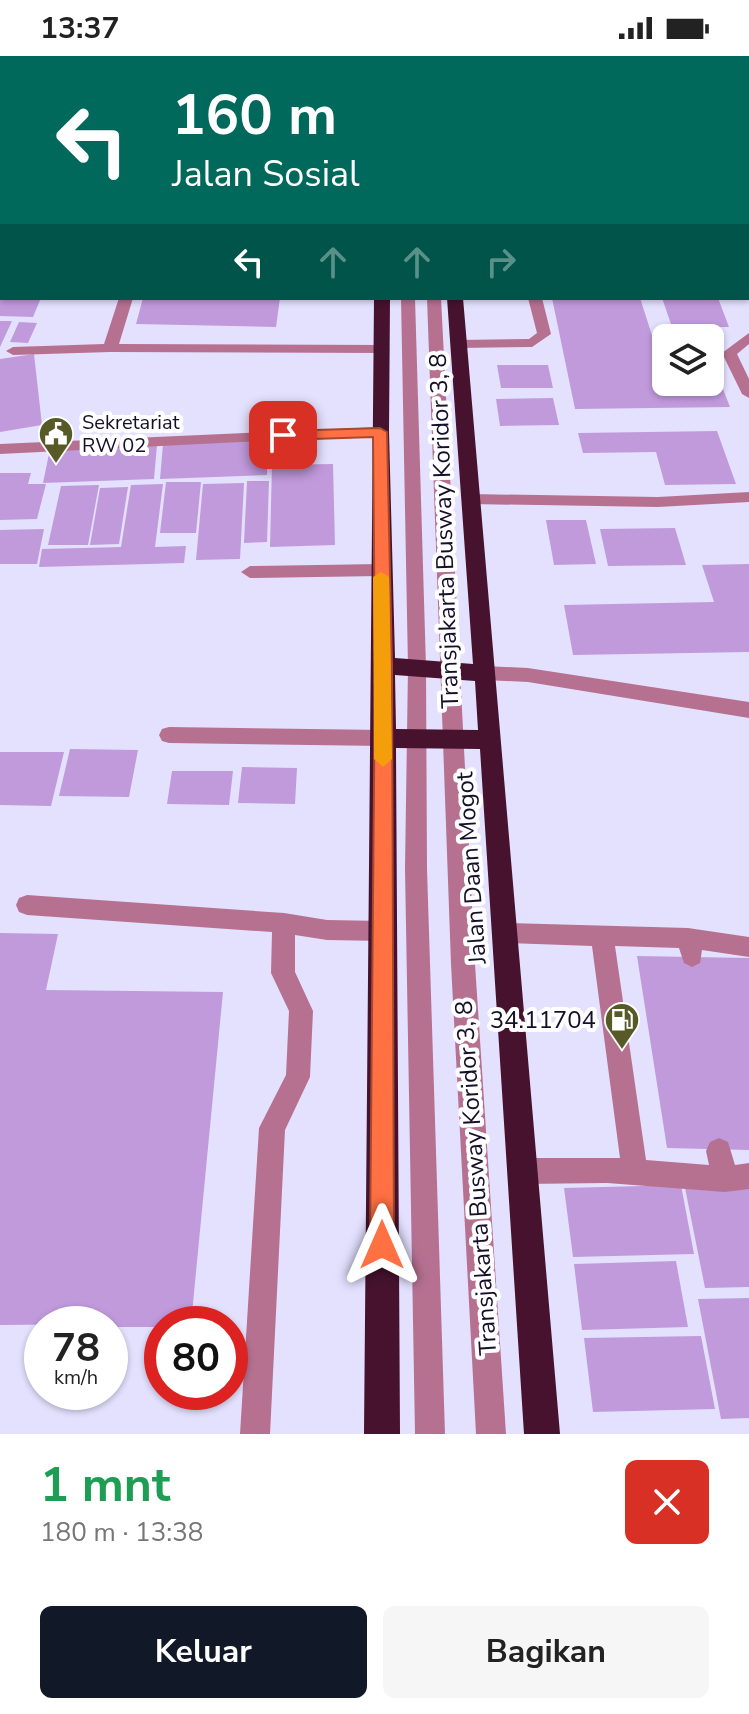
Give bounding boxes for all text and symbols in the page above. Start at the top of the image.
text: 13:37 [40,8,119,49]
text: 160 m [172,77,337,154]
icon: left [40,88,144,192]
text: Jalan Sosial [172,150,360,199]
icon: left [227,240,271,284]
icon: ahead [311,240,355,284]
icon: ahead [395,240,439,284]
icon: right [479,240,523,284]
map controls [652,324,724,396]
button: layers [652,324,724,396]
street label: Transjakarta Busway Koridor 3, 8 [422,353,466,709]
pin [249,401,317,469]
place label: Sekretariat RW 02 [82,409,181,459]
icon: arrive [261,413,305,457]
public building icon: Sekretariat RW 02 [37,415,75,465]
street label: Jalan Daan Mogot [448,770,494,966]
street label: Transjakarta Busway Koridor 3, 8 [448,1000,504,1356]
fuel station icon: 34.11704 [603,1001,641,1051]
place label: 34.11704 [490,1004,596,1036]
position arrow [340,1203,424,1287]
speed limit sign: 80 [144,1306,248,1410]
text: 78 [52,1321,100,1375]
text: km/h [54,1364,98,1391]
text: 1 mnt [40,1452,170,1518]
button: close [625,1460,709,1544]
text: 180 m · 13:38 [40,1515,203,1550]
button: Keluar [40,1606,367,1698]
button: Bagikan [383,1606,709,1698]

